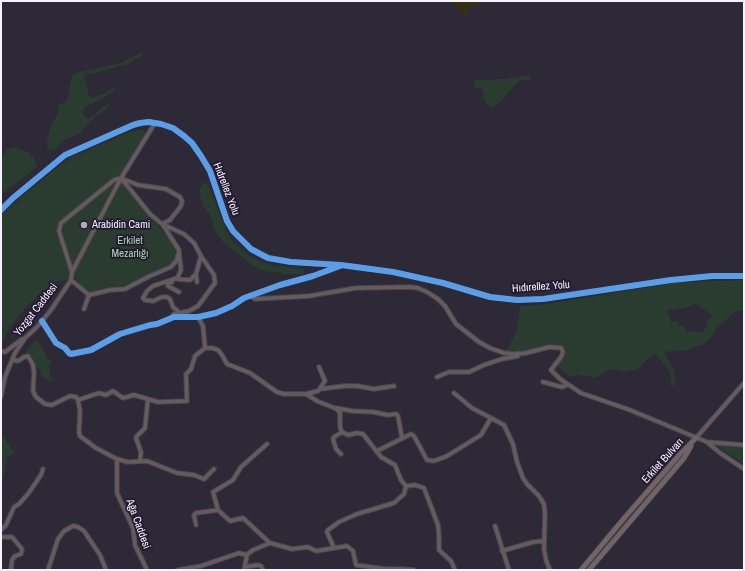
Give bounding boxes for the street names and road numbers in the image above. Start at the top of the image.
street label: Hıdrellez Yolu [210,161,242,217]
street label: Hıdırellez Yolu [512,278,570,296]
street label: Yozgat Caddesi [11,281,61,339]
street label: Erkilet Bulvarı [639,436,687,486]
street label: Ağa Caddesi [123,497,153,551]

